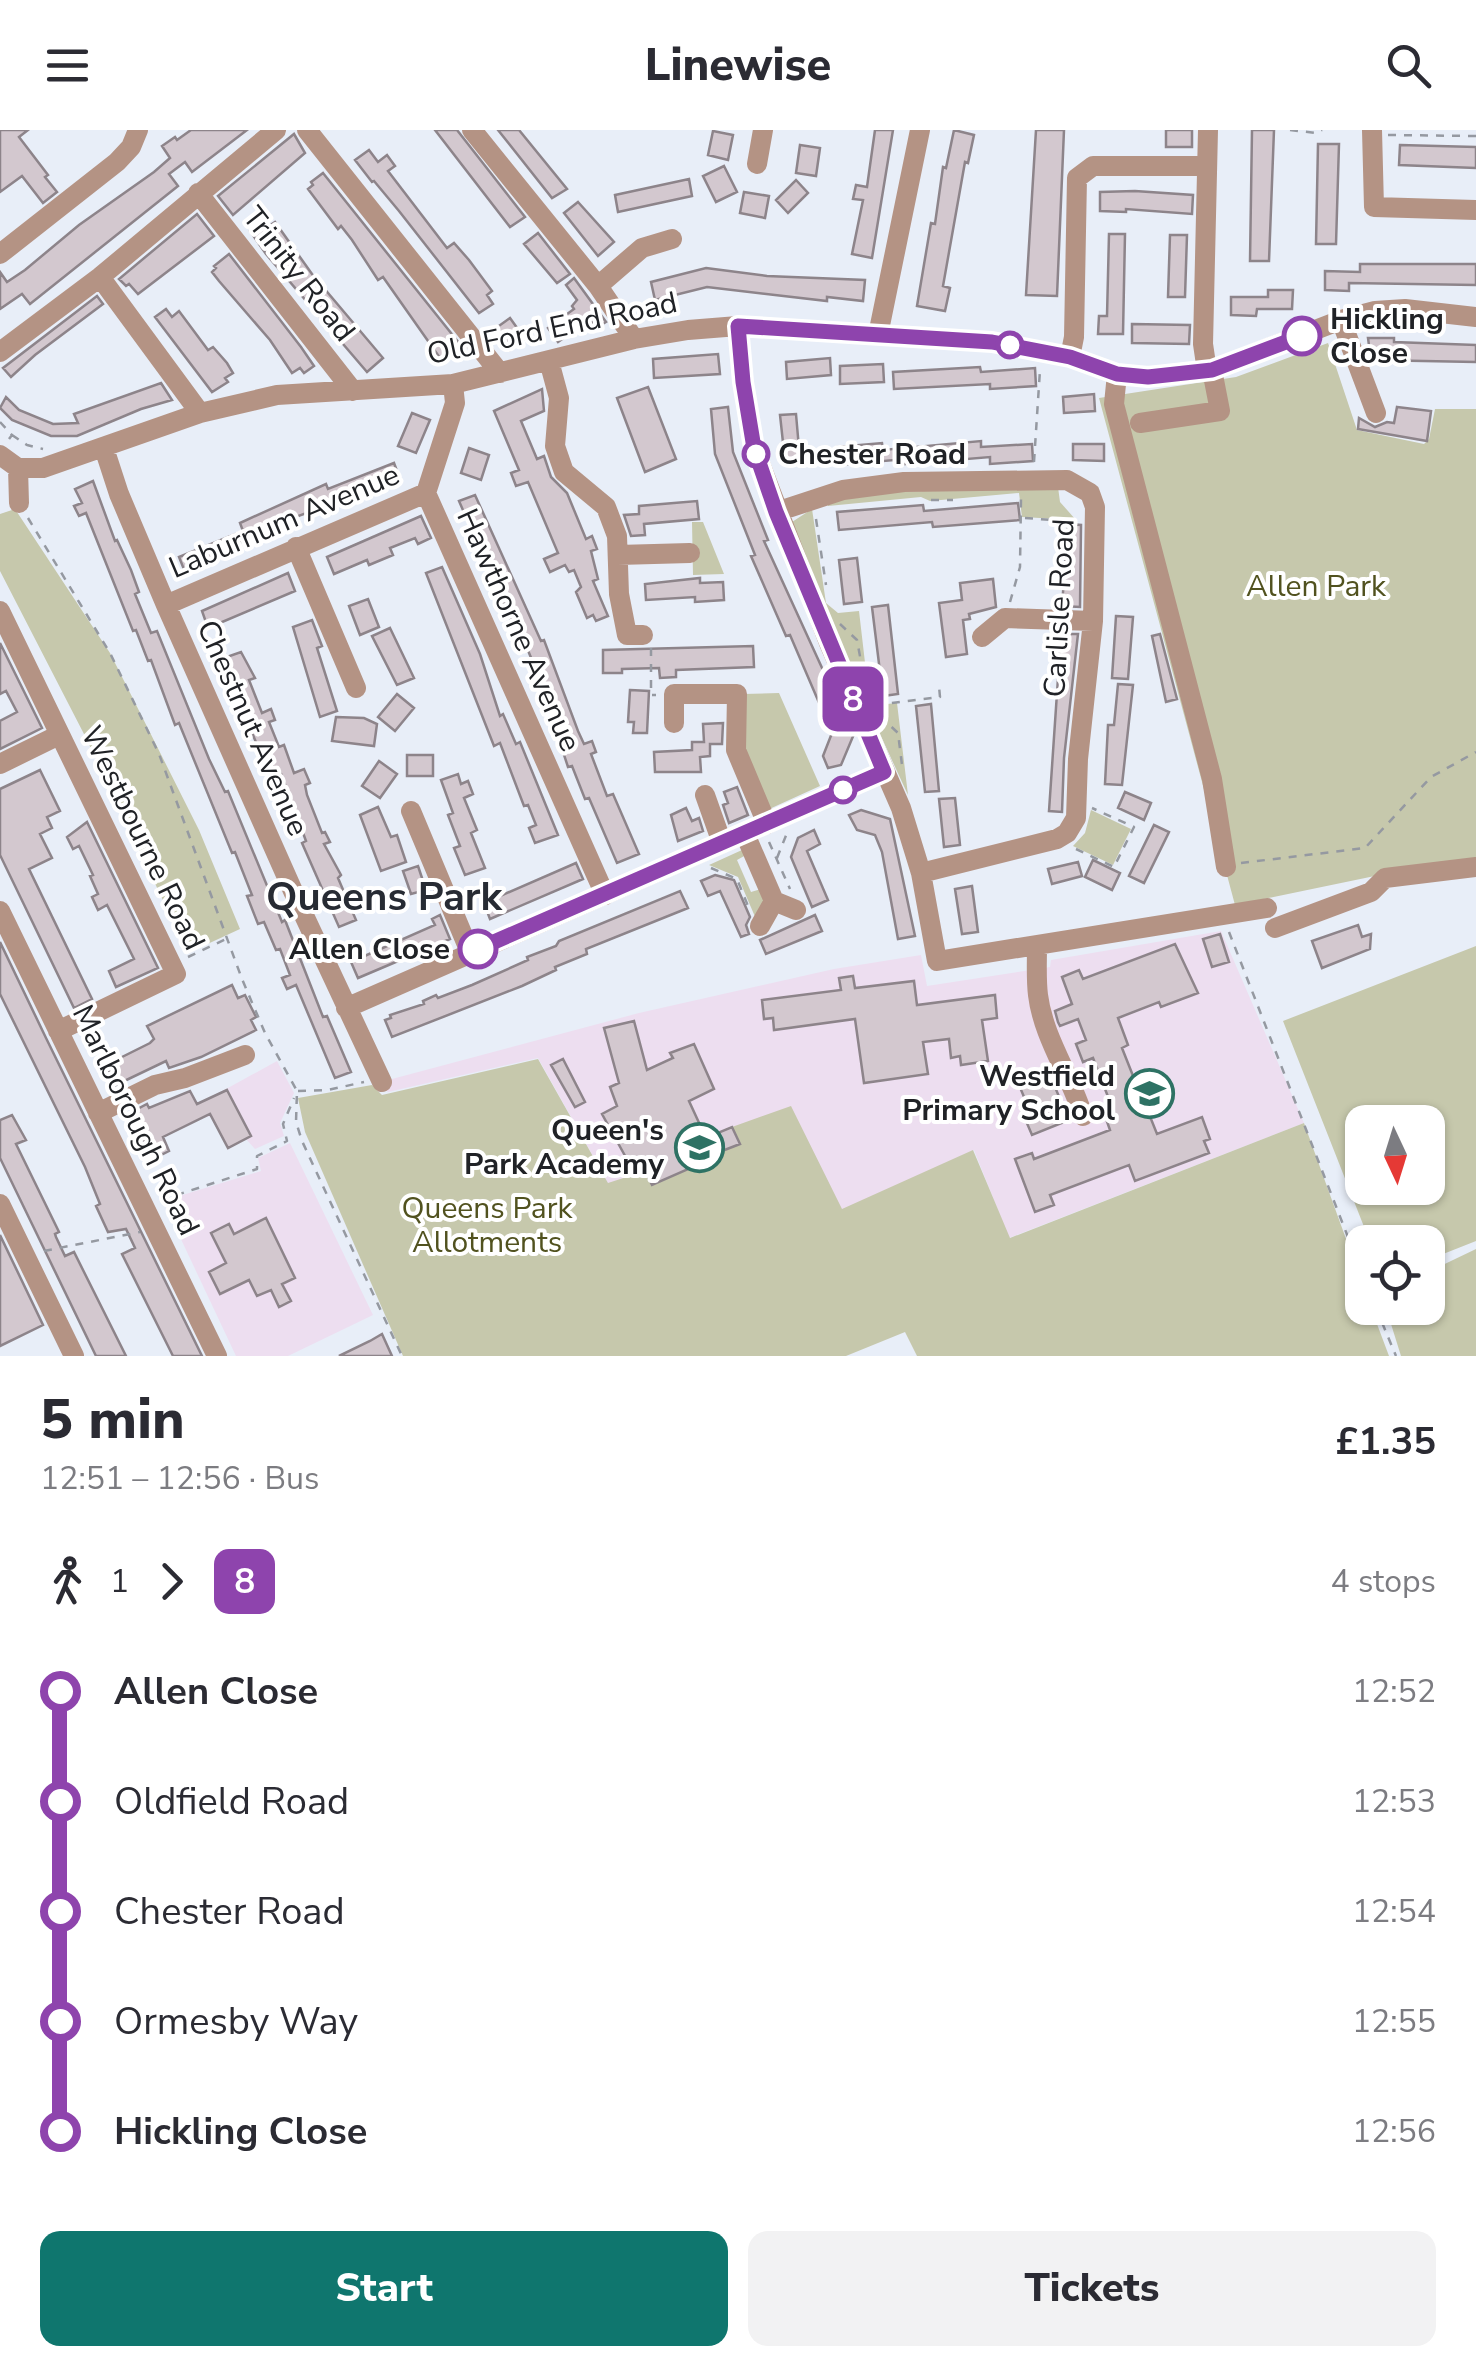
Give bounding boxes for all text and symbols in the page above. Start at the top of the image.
text: Linewise [645,35,831,96]
icon: menu [40,38,95,93]
icon: search [1381,38,1436,93]
street label: Trinity Road [233,198,364,350]
street label: Old Ford End Road [423,282,681,375]
place label: Hickling Close [1330,299,1444,374]
marker: Hickling Close [1283,317,1321,355]
unlabelled marker [997,332,1023,358]
place label: Chester Road [778,434,966,475]
marker: Chester Road [743,441,769,467]
street label: Laburnum Avenue [163,454,406,589]
street label: Hawthorne Avenue [447,502,591,758]
street label: Carlisle Road [1034,518,1085,698]
park label: Allen Park [1246,566,1387,607]
street label: Chestnut Avenue [187,614,318,843]
line badge: 8 [820,666,886,732]
text: 8 [842,676,864,723]
street label: Westbourne Road [71,719,215,957]
unlabelled marker [830,777,856,803]
district label: Queens Park [266,870,503,924]
place label: Allen Close [289,929,450,970]
marker: Allen Close [459,930,497,968]
street label: Marlborough Road [62,998,209,1242]
place label: Westfield Primary School [902,1056,1115,1131]
school or university icon: Westfield Primary School [1124,1067,1176,1119]
north arrow [1345,1105,1445,1205]
map controls [1345,1105,1445,1325]
place label: Queen's Park Academy [464,1110,664,1185]
school or university icon: Queen's Park Academy [673,1121,725,1173]
park label: Queens Park Allotments [402,1188,573,1263]
button: locate [1345,1225,1445,1325]
text: 5 min [40,1382,185,1457]
text: £1.35 [1335,1416,1436,1467]
text: 12:51 – 12:56 · Bus [40,1457,319,1500]
icon: walk [40,1554,95,1609]
icon: forward [144,1554,199,1609]
text: 8 [234,1558,255,1605]
text: 1 [110,1560,129,1603]
text: 4 stops [1330,1560,1436,1603]
text: Allen Close [114,1666,318,1717]
text: 12:52 [1352,1670,1436,1713]
text: Oldfield Road [114,1776,349,1827]
text: 12:53 [1352,1780,1436,1823]
text: Chester Road [114,1886,345,1937]
text: 12:54 [1352,1890,1436,1933]
text: Ormesby Way [114,1996,358,2047]
text: 12:55 [1352,2000,1436,2043]
text: Hickling Close [114,2106,367,2157]
text: 12:56 [1352,2110,1436,2153]
button: Start [40,2231,728,2346]
button: Tickets [748,2231,1436,2346]

